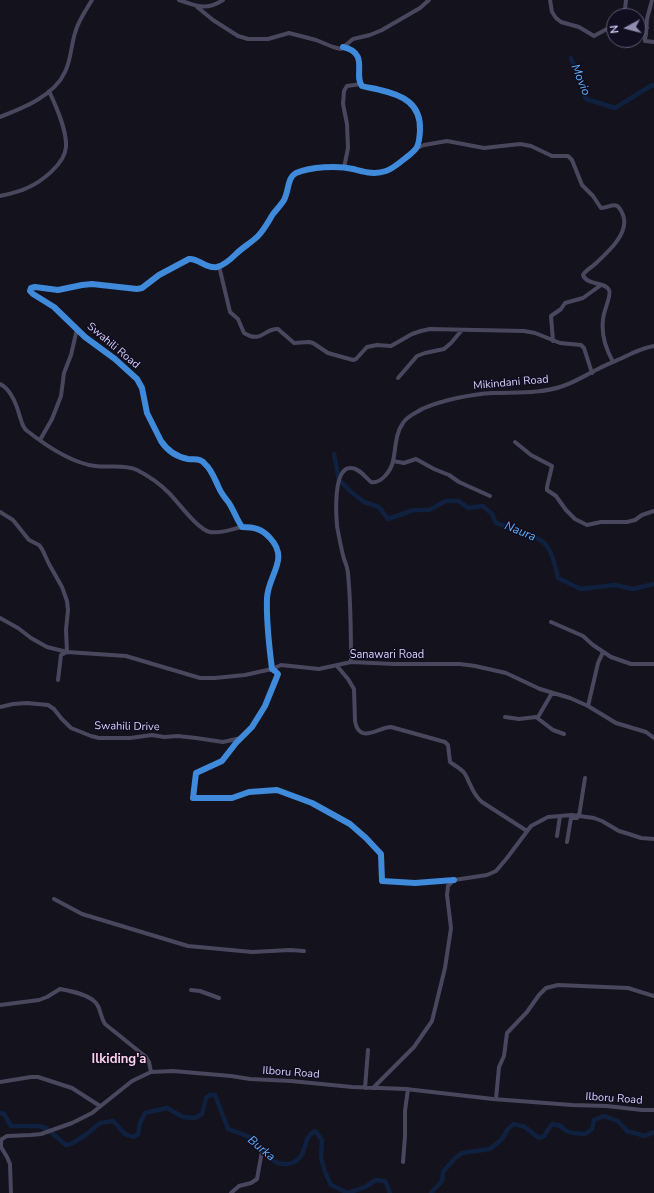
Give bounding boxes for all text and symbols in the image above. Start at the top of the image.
north arrow [606,8,646,48]
text: N [607,24,623,34]
water label: Movio [567,62,593,98]
street label: Swahili Road [84,320,142,372]
street label: Mikindani Road [473,373,549,393]
water label: Naura [502,519,538,545]
street label: Sanawari Road [350,648,424,662]
street label: Swahili Drive [94,720,160,734]
district label: Ilkiding'a [92,1052,146,1068]
street label: Ilboru Road [262,1064,320,1082]
street label: Ilboru Road [585,1090,643,1108]
water label: Burka [244,1133,278,1165]

